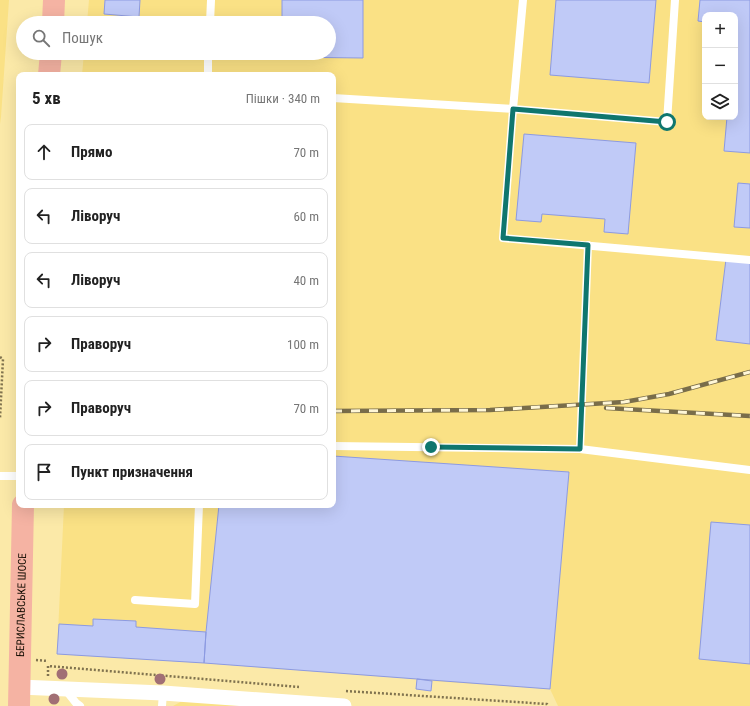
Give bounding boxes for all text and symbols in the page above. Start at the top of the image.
map controls [702,12,738,120]
button: + [702,12,738,48]
search box [16,16,336,60]
icon: search [30,27,52,49]
text: Пошук [62,29,103,47]
button: − [702,48,738,84]
button: layers [702,84,738,120]
text: 5 хв [32,88,61,108]
text: Пішки · 340 m [246,91,320,106]
route start [658,113,676,131]
icon: ahead [33,141,55,163]
text: Прямо [71,143,112,161]
text: 70 m [293,145,319,160]
icon: left [33,205,55,227]
text: Ліворуч [71,207,120,225]
text: 60 m [293,209,319,224]
icon: left [33,269,55,291]
text: Ліворуч [71,271,120,289]
text: 40 m [293,273,319,288]
icon: right [33,333,55,355]
text: Праворуч [71,335,131,353]
text: 100 m [287,337,319,352]
icon: right [33,397,55,419]
text: Праворуч [71,399,131,417]
text: 70 m [293,401,319,416]
route end [422,438,440,456]
icon: arrive [33,461,55,483]
text: Пункт призначення [71,463,193,481]
street label: БЕРИСЛАВСЬКЕ ШОСЕ [13,552,29,657]

